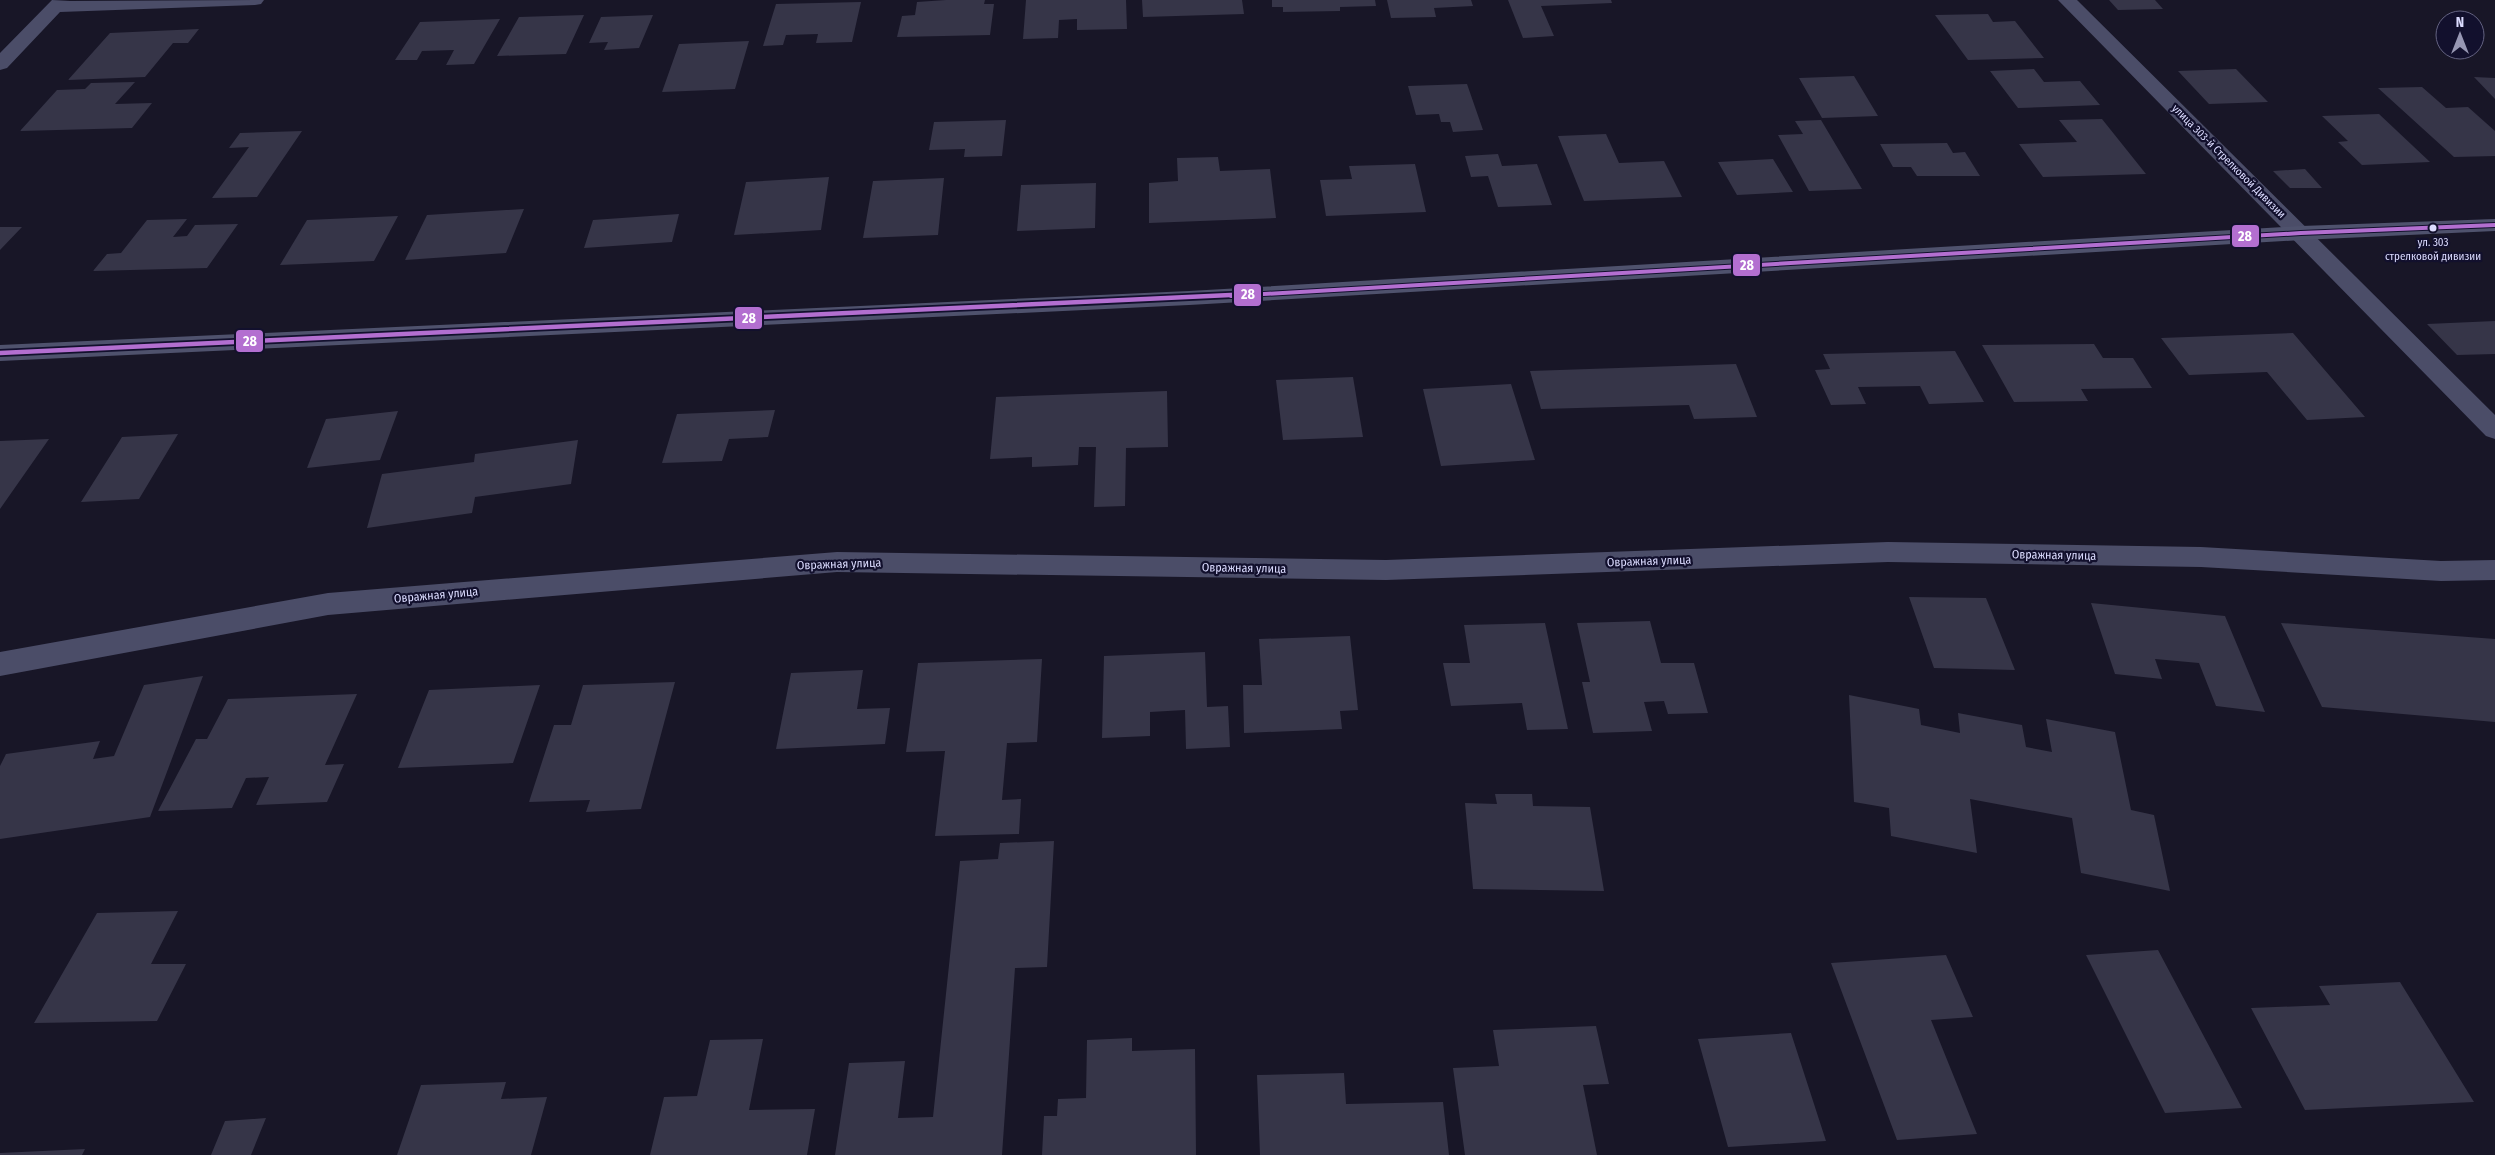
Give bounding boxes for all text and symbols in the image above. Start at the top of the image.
north arrow [2435,10,2485,60]
text: N [2456,14,2464,31]
street label: улица 303-й Стрелковой Дивизии [2169,102,2288,221]
marker: ул. 303 стрелковой дивизии [2428,223,2438,233]
line badge: 28 [2231,224,2260,248]
text: 28 [2237,228,2253,245]
place label: ул. 303 стрелковой дивизии [2385,236,2481,263]
line badge: 28 [1732,253,1761,277]
text: 28 [1739,257,1755,274]
line badge: 28 [1233,283,1262,307]
text: 28 [1240,286,1256,303]
line badge: 28 [734,306,763,330]
text: 28 [741,310,757,327]
line badge: 28 [235,329,264,353]
text: 28 [242,333,258,350]
street label: Овражная улица [2012,547,2096,563]
street label: Овражная улица [1607,553,1692,569]
street label: Овражная улица [797,556,882,572]
street label: Овражная улица [1202,560,1286,576]
street label: Овражная улица [393,584,479,606]

